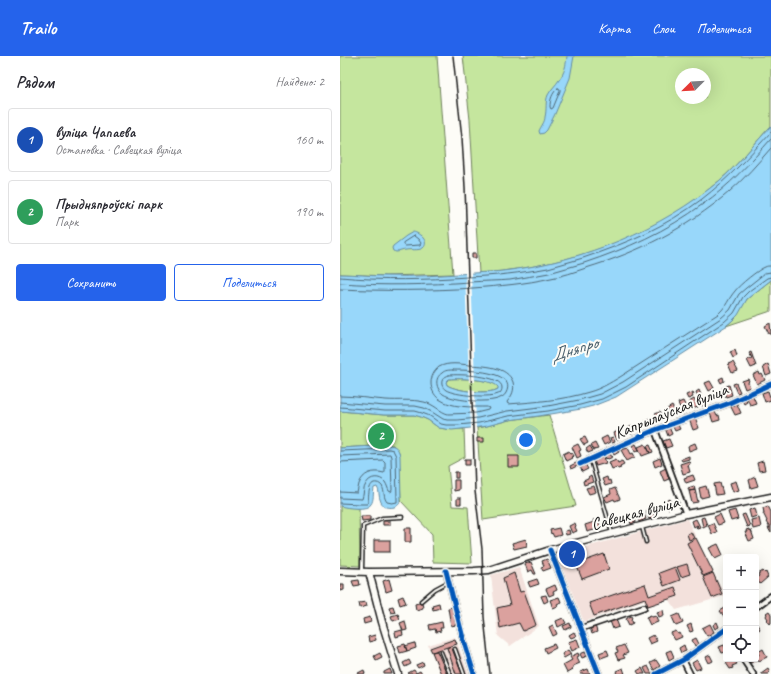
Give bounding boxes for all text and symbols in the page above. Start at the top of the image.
text: Trailo [20,16,56,40]
text: Карта [598,20,630,37]
text: Слои [652,20,675,37]
text: Поделиться [697,20,751,37]
north arrow [675,68,711,104]
text: Рядом [16,72,54,93]
text: Найдено: 2 [276,74,324,90]
text: вуліца Чапаева [55,123,135,142]
text: 1 [27,132,33,148]
text: 160 m [295,132,323,148]
text: Остановка · Савецкая вуліца [55,142,181,158]
text: Прыдняпроўскі парк [55,195,162,214]
text: 2 [27,204,33,220]
text: 190 m [295,204,323,220]
text: Парк [55,214,78,230]
button: Сохранить [16,264,166,301]
button: Поделиться [174,264,324,301]
water label: Дняпро [547,330,603,367]
street label: Капрылаўская вуліца [611,378,732,443]
pin: 2 [368,421,394,451]
your location [516,430,536,450]
street label: Савецкая вуліца [589,491,683,535]
pin: 1 [559,539,585,569]
map controls [723,554,759,662]
button: + [723,554,759,590]
button: − [723,590,759,626]
button: locate [723,626,759,662]

